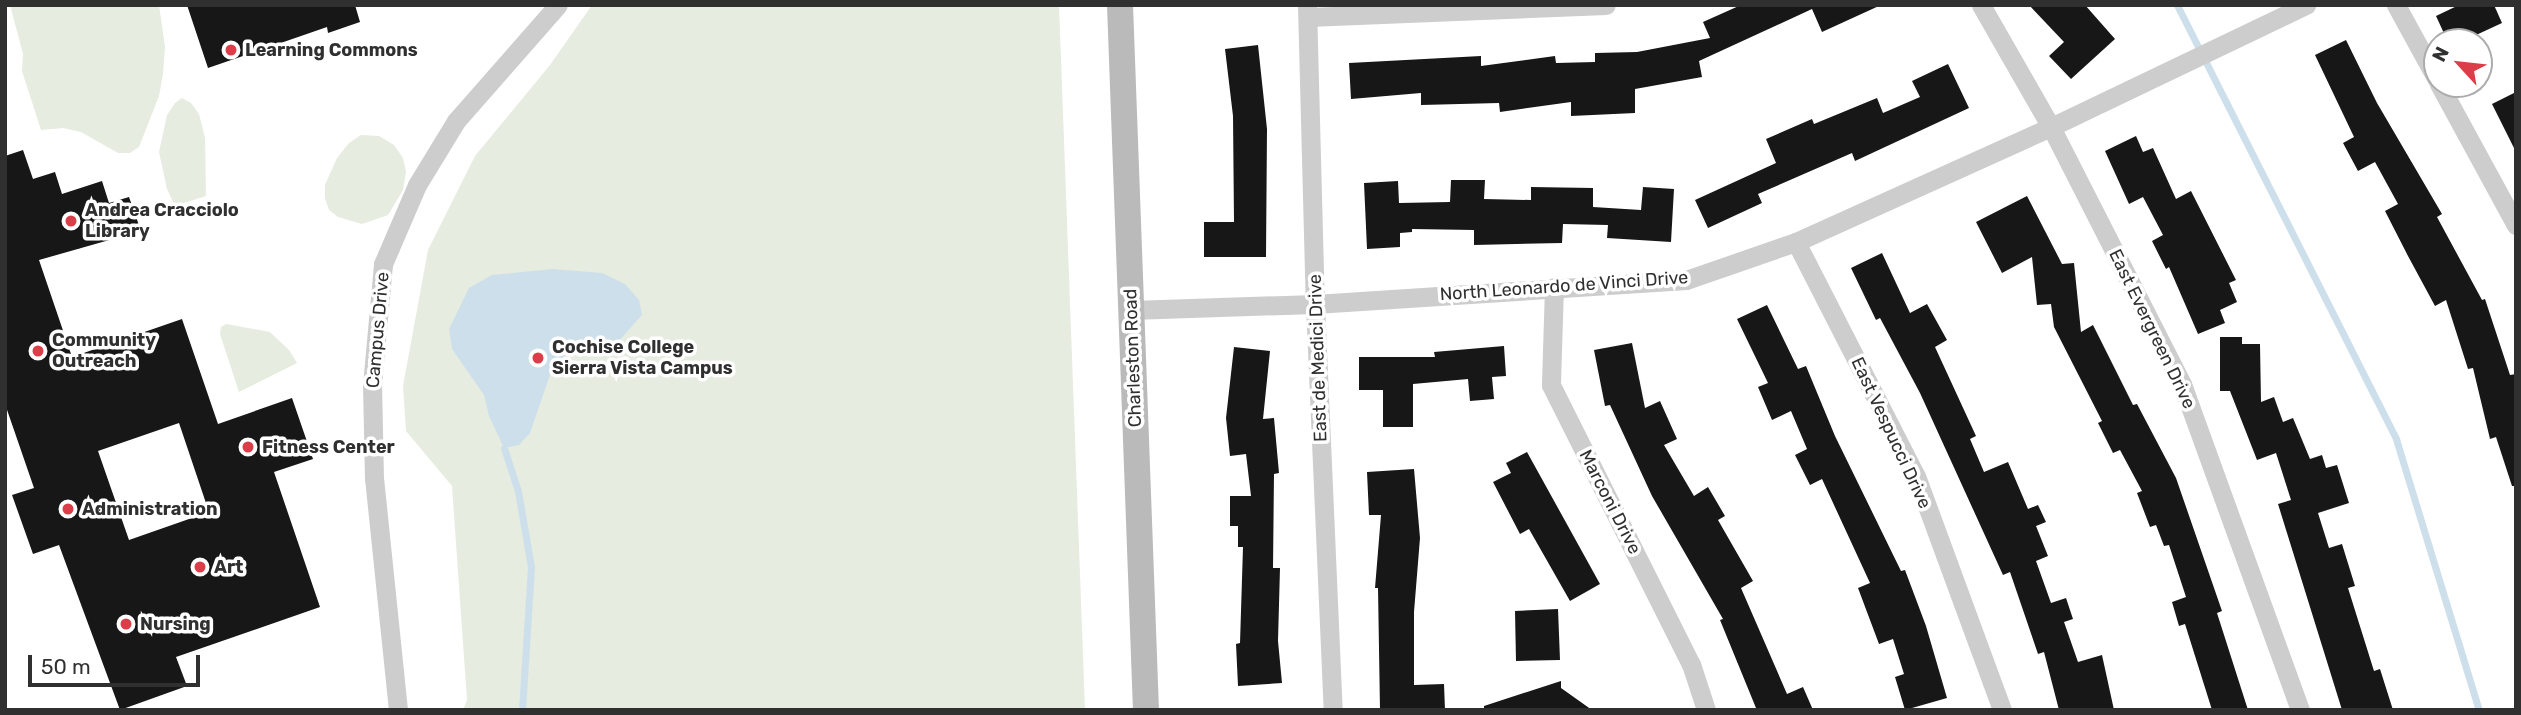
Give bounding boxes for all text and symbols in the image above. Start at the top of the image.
north arrow [2423,28,2493,98]
place label: Learning Commons [245,39,418,61]
marker: Learning Commons [223,42,239,58]
text: N [2427,43,2454,65]
place label: Andrea Cracciolo Library [85,200,239,242]
marker: Andrea Cracciolo Library [63,213,79,229]
street label: East Evergreen Drive [2104,246,2200,412]
street label: North Leonardo de Vinci Drive [1439,267,1689,305]
street label: Campus Drive [362,271,394,389]
street label: East de Medici Drive [1304,274,1332,442]
street label: Charleston Road [1120,288,1146,428]
place label: Community Outreach [52,330,156,372]
place label: Cochise College Sierra Vista Campus [552,337,733,380]
marker: Community Outreach [30,343,46,359]
marker: Cochise College Sierra Vista Campus [530,350,546,366]
street label: East Vespucci Drive [1846,354,1936,512]
place label: Fitness Center [262,436,395,458]
marker: Fitness Center [240,439,256,455]
street label: Marconi Drive [1574,446,1646,558]
place label: Administration [82,498,217,520]
marker: Administration [60,501,76,517]
place label: Art [214,556,243,578]
marker: Art [192,559,208,575]
place label: Nursing [140,613,211,635]
marker: Nursing [118,616,134,632]
scale bar [32,642,203,686]
text: 50 m [41,654,91,679]

